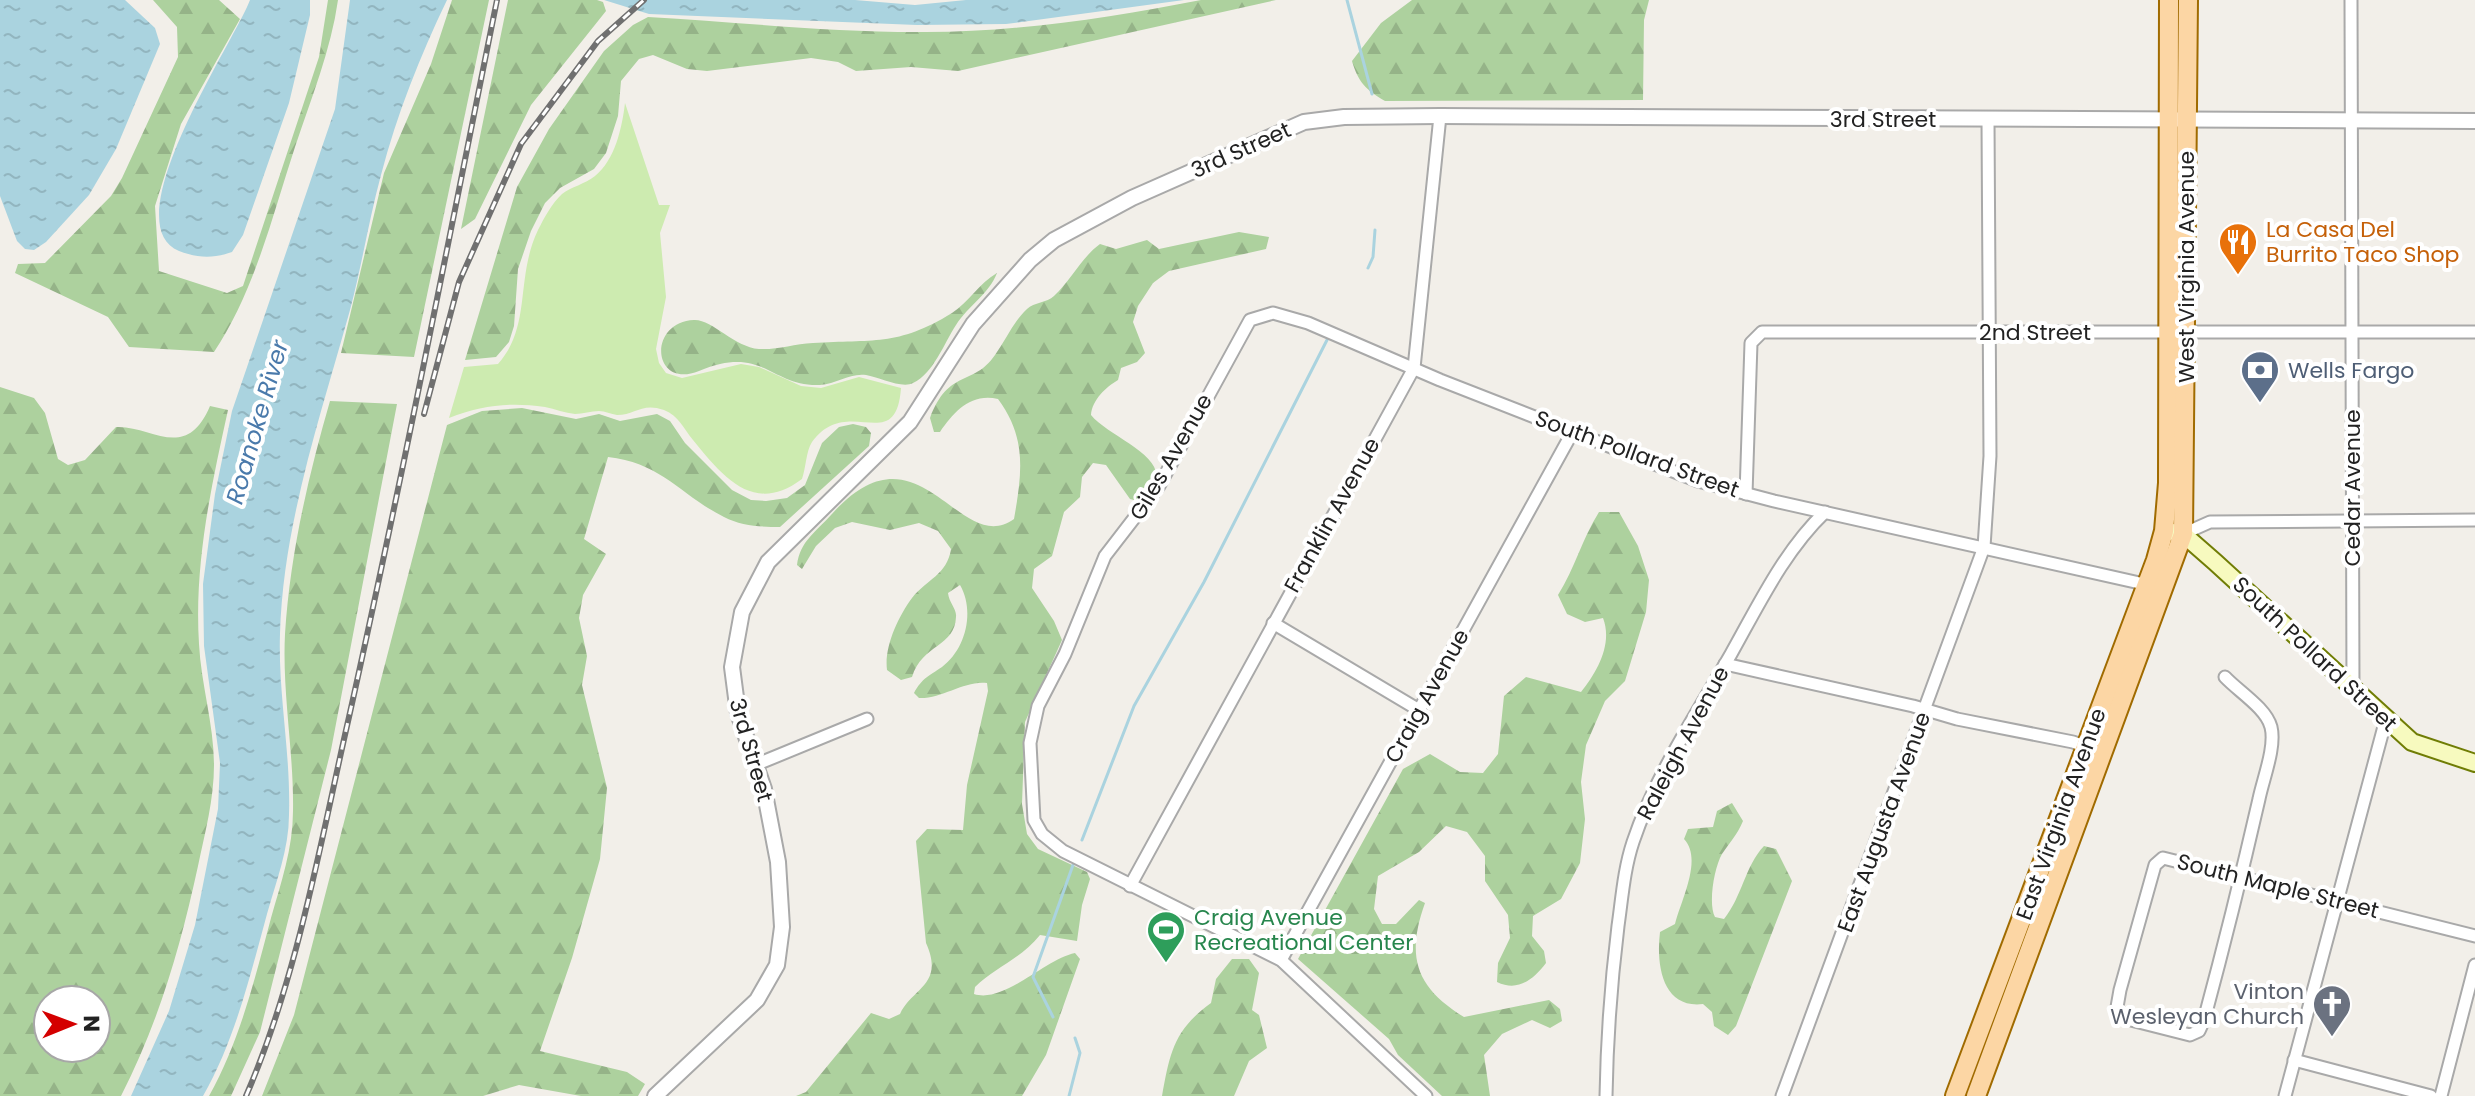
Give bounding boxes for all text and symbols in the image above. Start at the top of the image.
street label: 3rd Street [1830,104,1936,135]
street label: 3rd Street [1186,114,1296,186]
street label: West Virginia Avenue [2171,151,2202,383]
place label: La Casa Del Burrito Taco Shop [2266,214,2459,270]
restaurant icon: La Casa Del Burrito Taco Shop [2217,221,2259,276]
street label: 2nd Street [1979,317,2091,348]
water label: Roanoke River [218,335,296,508]
bank icon: Wells Fargo [2239,349,2281,404]
place label: Wells Fargo [2288,355,2414,386]
street label: Giles Avenue [1122,388,1220,526]
street label: South Pollard Street [1531,403,1743,505]
street label: Cedar Avenue [2337,409,2368,567]
street label: Franklin Avenue [1277,432,1387,598]
street label: South Pollard Street [2226,569,2404,739]
street label: Craig Avenue [1377,623,1477,769]
street label: Raleigh Avenue [1629,661,1737,825]
street label: 3rd Street [721,695,781,805]
street label: East Virginia Avenue [2008,704,2114,924]
street label: East Augusta Avenue [1830,708,1938,936]
street label: South Maple Street [2174,846,2382,926]
place label: Craig Avenue Recreational Center [1194,902,1413,958]
sports icon: Craig Avenue Recreational Center [1145,909,1187,964]
place label: Vinton Wesleyan Church [2110,976,2304,1032]
church icon: Vinton Wesleyan Church [2311,983,2353,1038]
north arrow [32,984,112,1064]
text: N [76,1015,107,1032]

